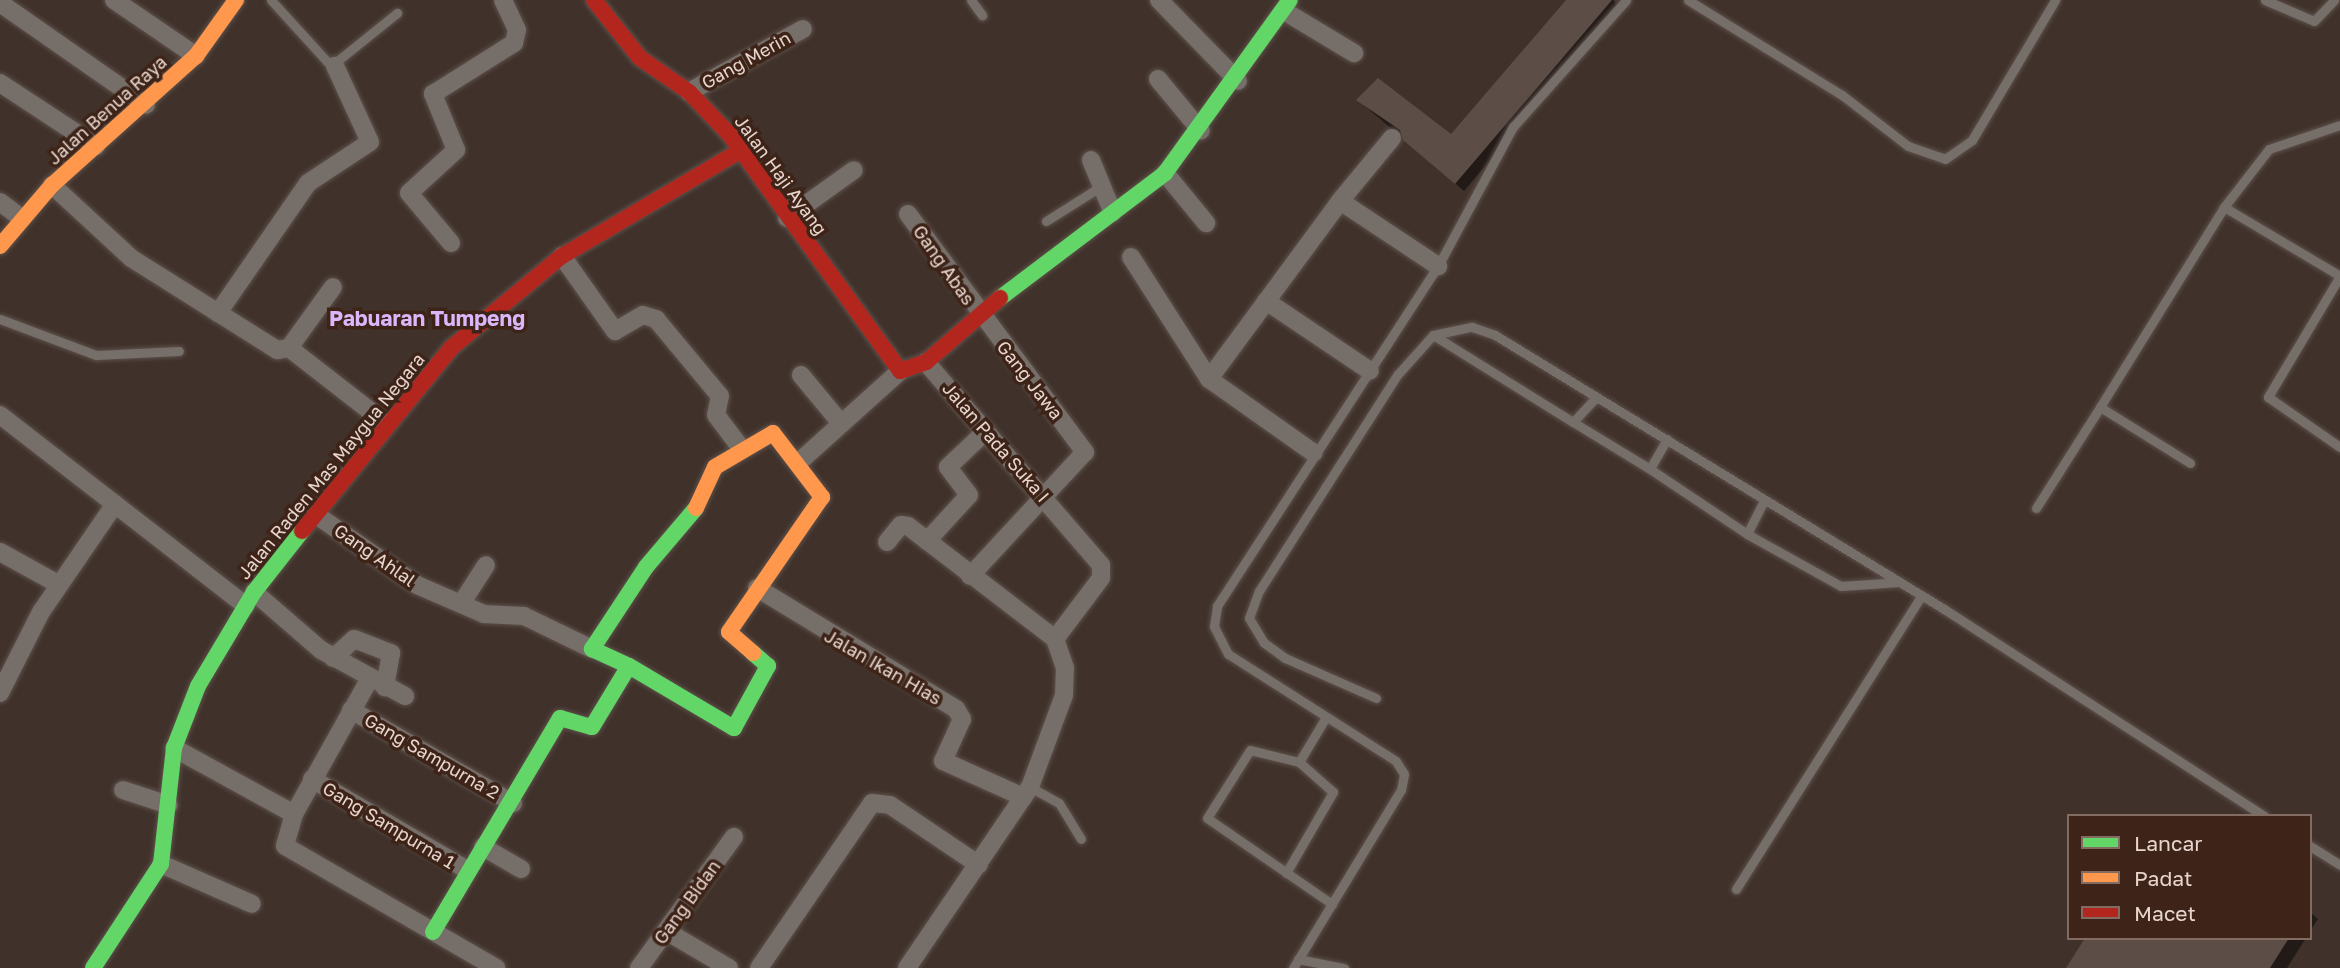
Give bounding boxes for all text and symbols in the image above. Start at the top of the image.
street label: Gang Merin [698,27,794,93]
street label: Jalan Benua Raya [43,51,171,169]
street label: Jalan Haji Ayang [730,111,832,239]
street label: Gang Abas [909,221,979,309]
district label: Pabuaran Tumpeng [329,305,525,331]
street label: Gang Jawa [993,336,1067,424]
street label: Jalan Raden Mas Maygua Negara [233,349,429,583]
street label: Jalan Pada Suka I [938,378,1054,506]
street label: Gang Ahlal [330,519,420,591]
street label: Jalan Ikan Hias [821,625,945,709]
street label: Gang Sampurna 2 [361,709,503,803]
street label: Gang Sampurna 1 [319,777,459,873]
legend [2067,814,2312,940]
text: Lancar [2134,830,2202,856]
street label: Gang Bidan [649,856,725,948]
text: Padat [2134,865,2192,891]
text: Macet [2134,900,2196,926]

